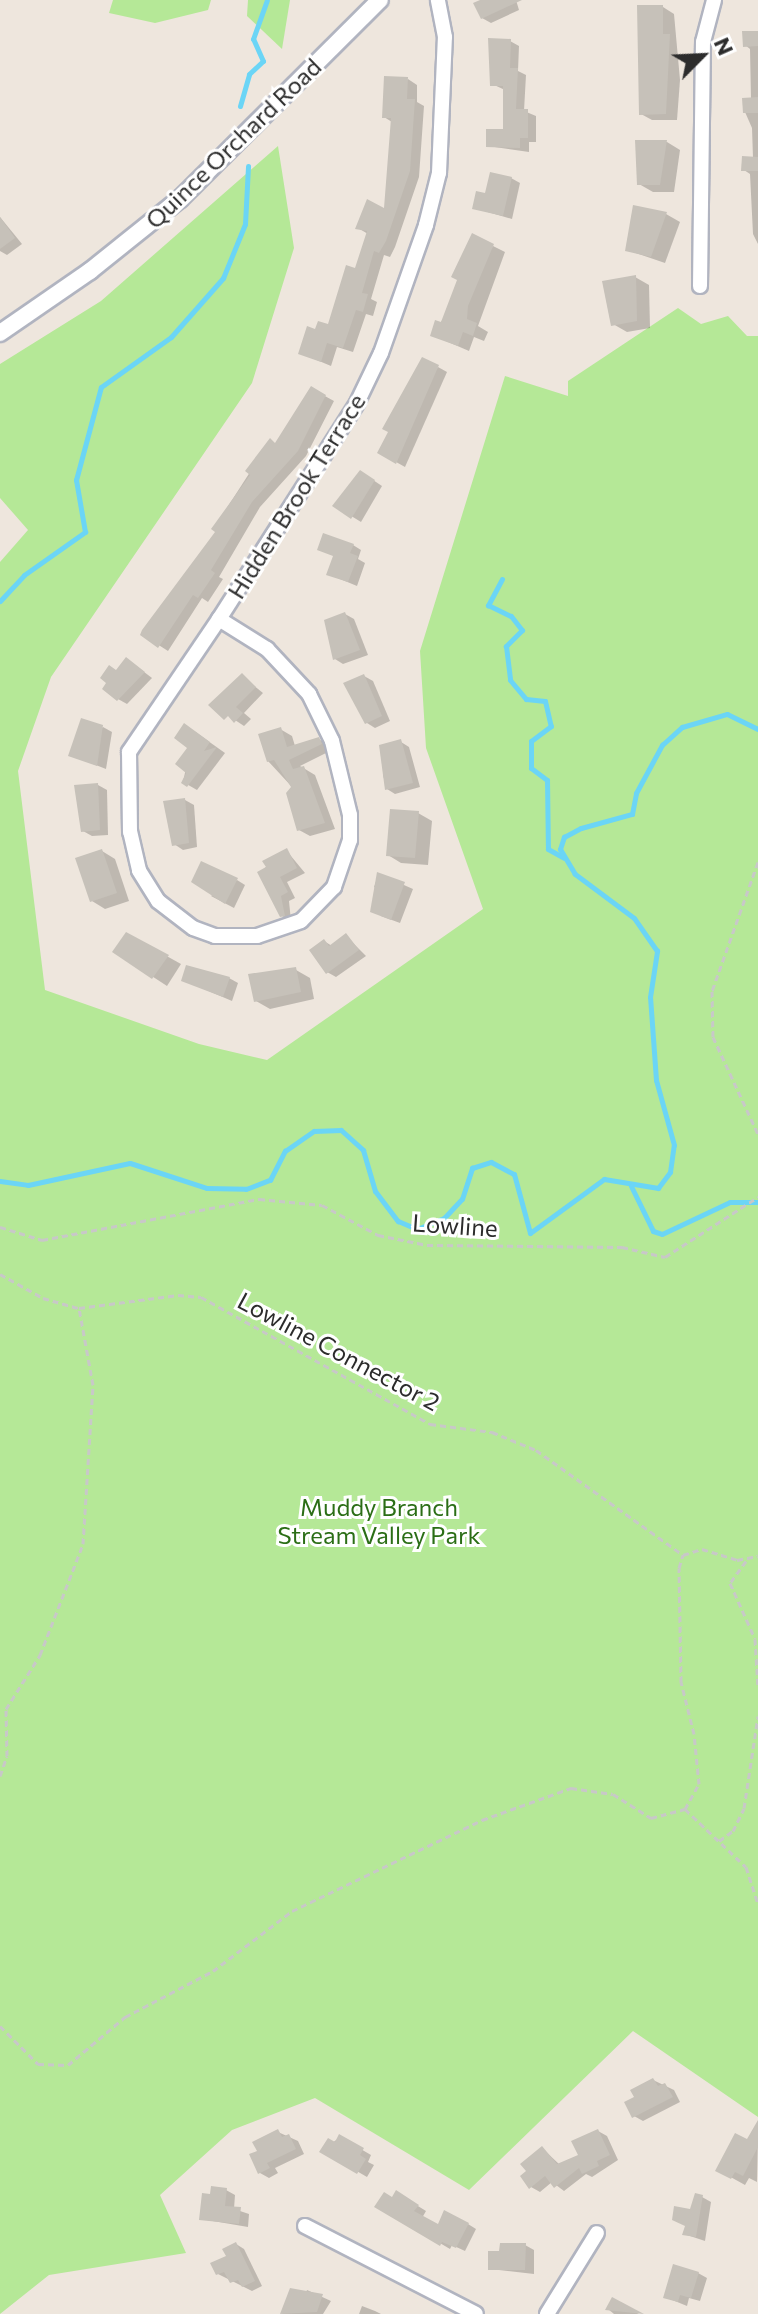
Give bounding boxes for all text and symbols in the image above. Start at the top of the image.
north arrow [662,16,742,96]
text: N [709,33,740,59]
street label: Quince Orchard Road [139,52,327,234]
street label: Hidden Brook Terrace [221,388,371,604]
street label: Lowline [411,1208,499,1242]
street label: Lowline Connector 2 [233,1286,445,1416]
park label: Muddy Branch Stream Valley Park [277,1493,481,1549]

